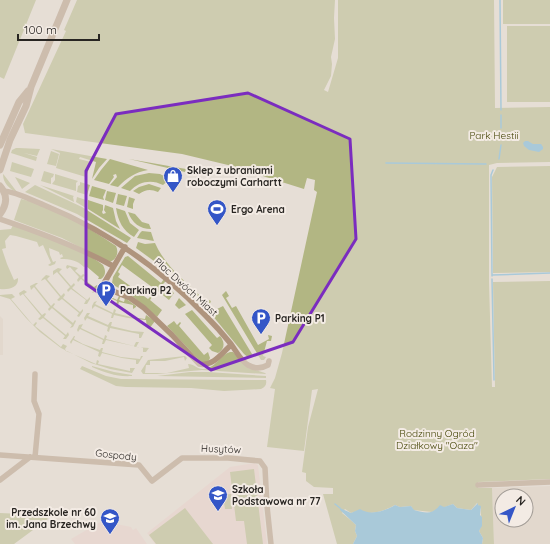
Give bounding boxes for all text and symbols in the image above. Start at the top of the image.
scale bar [18,16,99,42]
text: 100 m [24,22,57,37]
park label: Park Hestii [469,129,519,142]
place label: Sklep z ubraniami roboczymi Carhartt [187,164,282,189]
shop icon: Sklep z ubraniami roboczymi Carhartt [162,165,184,193]
sports icon: Ergo Arena [206,198,228,226]
place label: Ergo Arena [231,203,285,216]
street label: Plac Dwóch Miast [152,255,221,319]
parking icon: Parking P2 [95,279,117,307]
place label: Parking P2 [120,284,172,297]
parking icon: Parking P1 [250,307,272,335]
place label: Parking P1 [275,312,325,325]
park label: Rodzinny Ogród Działkowy "Oaza" [396,427,478,452]
street label: Husytów [201,442,242,456]
street label: Gospody [95,446,137,464]
place label: Szkoła Podstawowa nr 77 [232,483,321,508]
school or university icon: Szkoła Podstawowa nr 77 [207,484,229,512]
north arrow [494,488,534,528]
text: N [513,493,529,509]
place label: Przedszkole nr 60 im. Jana Brzechwy [6,506,96,531]
school or university icon: Przedszkole nr 60 im. Jana Brzechwy [99,507,121,535]

